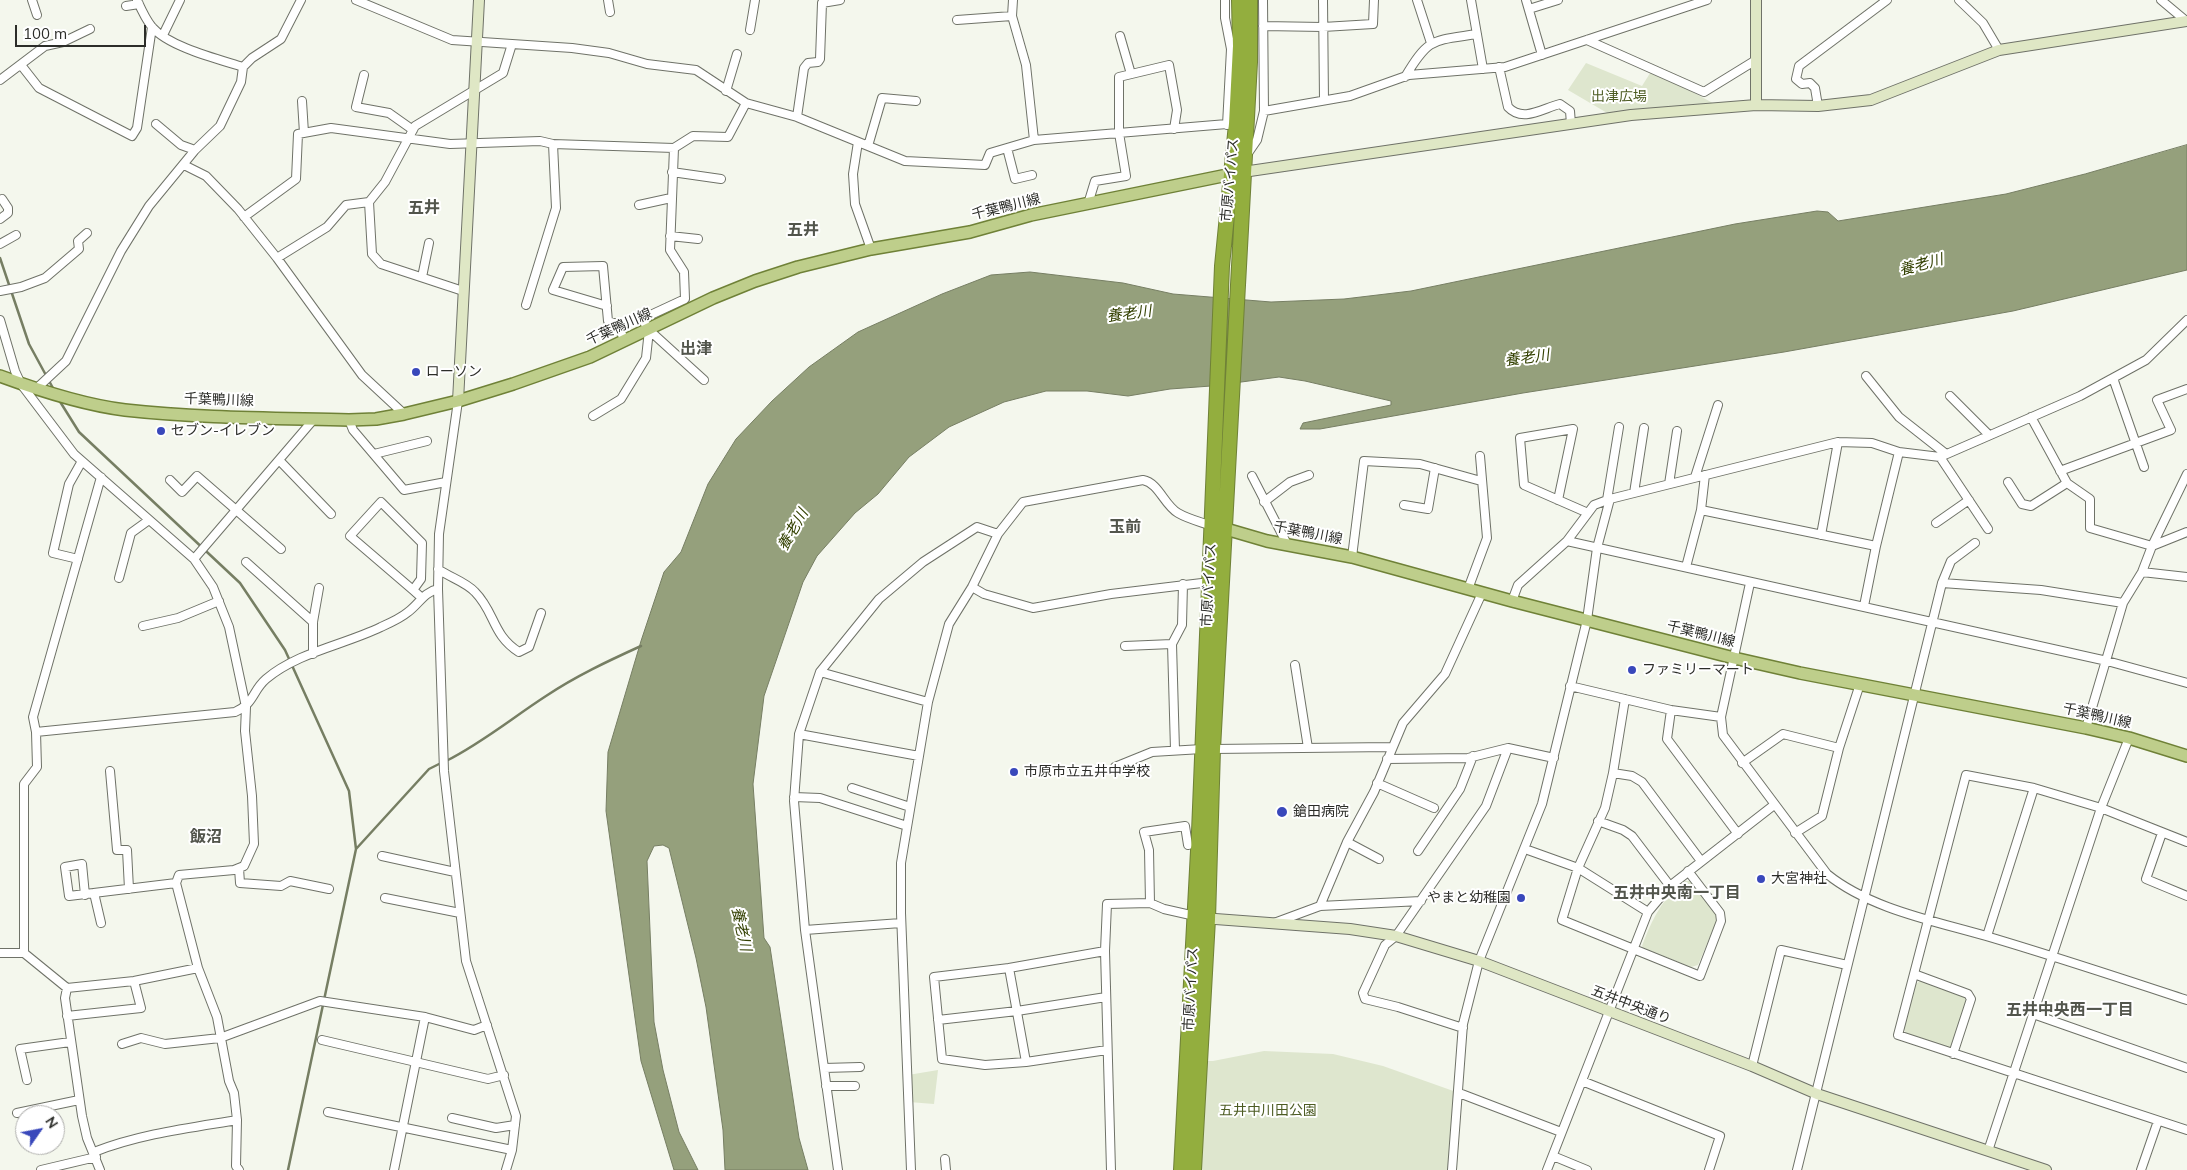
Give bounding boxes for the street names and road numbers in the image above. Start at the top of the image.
street label: 市原バイパス [1218,137,1242,223]
street label: 千葉鴨川線 [970,190,1042,224]
street label: 千葉鴨川線 [584,305,654,349]
street label: 千葉鴨川線 [184,390,254,410]
street label: 千葉鴨川線 [1272,518,1344,548]
street label: 市原バイパス [1198,543,1220,627]
street label: 千葉鴨川線 [1665,617,1737,651]
street label: 千葉鴨川線 [2061,700,2133,732]
street label: 市原バイパス [1180,947,1202,1031]
street label: 五井中央通り [1589,982,1673,1028]

